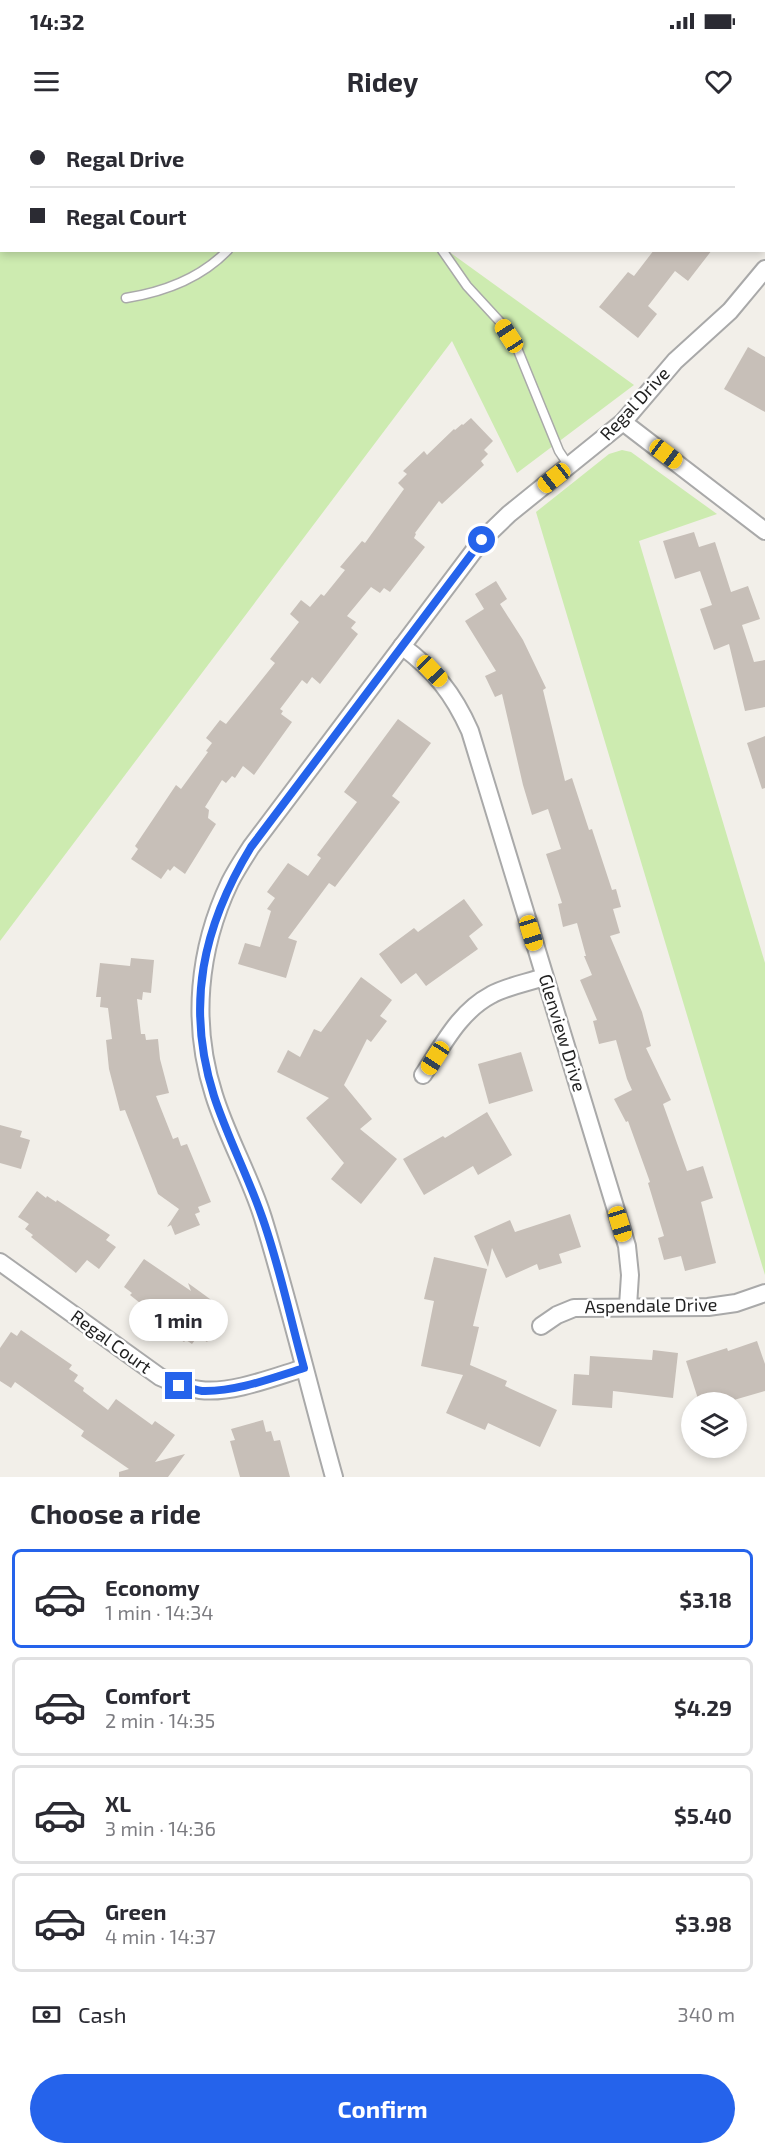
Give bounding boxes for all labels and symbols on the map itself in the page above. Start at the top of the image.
car [492,316,526,356]
street label: Regal Drive [595,362,674,445]
car [646,436,686,472]
car [534,460,574,496]
route start [468,526,495,553]
car [413,652,451,690]
car [517,913,545,953]
street label: Glenview Drive [535,971,591,1094]
car [418,1038,452,1078]
car [606,1204,634,1244]
street label: Aspendale Drive [584,1293,718,1317]
callout: 1 min [130,1299,228,1341]
street label: Regal Court [67,1305,156,1378]
route end [165,1372,192,1399]

